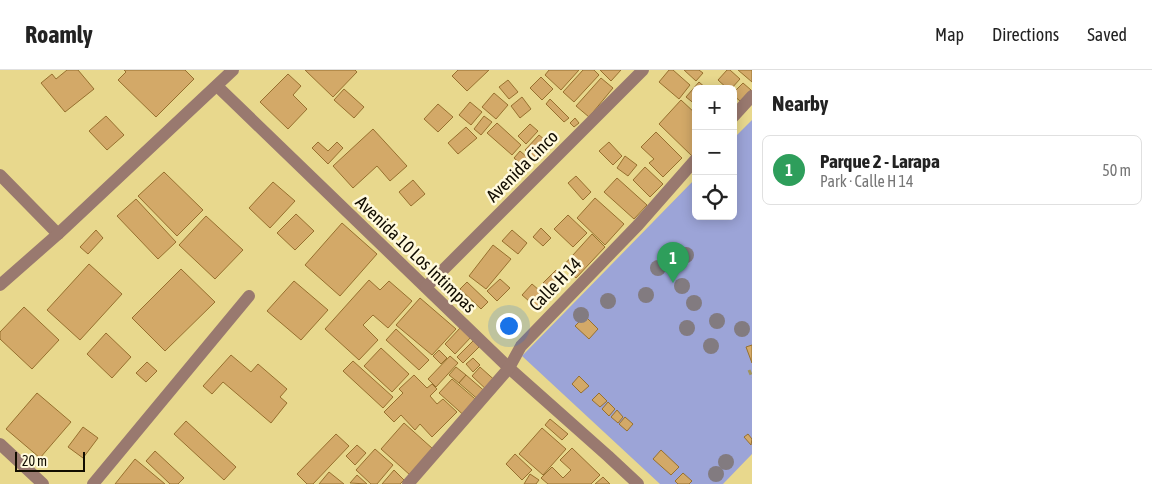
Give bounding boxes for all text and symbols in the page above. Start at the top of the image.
text: Roamly [25,21,93,48]
text: Map [935,24,964,45]
text: Directions [992,24,1059,45]
text: Saved [1087,24,1127,45]
map controls [692,85,737,220]
button: + [692,85,737,130]
text: Nearby [772,91,828,115]
street label: Avenida Cinco [482,126,562,206]
button: − [692,130,737,175]
text: Parque 2 - Larapa [820,150,940,172]
text: 1 [785,161,793,179]
text: 50 m [1102,161,1131,179]
text: Park · Calle H 14 [820,172,913,190]
button: locate [692,175,737,220]
street label: Avenida 10 Los Intimpas [352,191,480,317]
pin: 1 [657,242,689,283]
street label: Calle H 14 [524,253,586,315]
your location [496,313,522,339]
scale bar [15,449,85,472]
text: 20 m [22,453,47,469]

